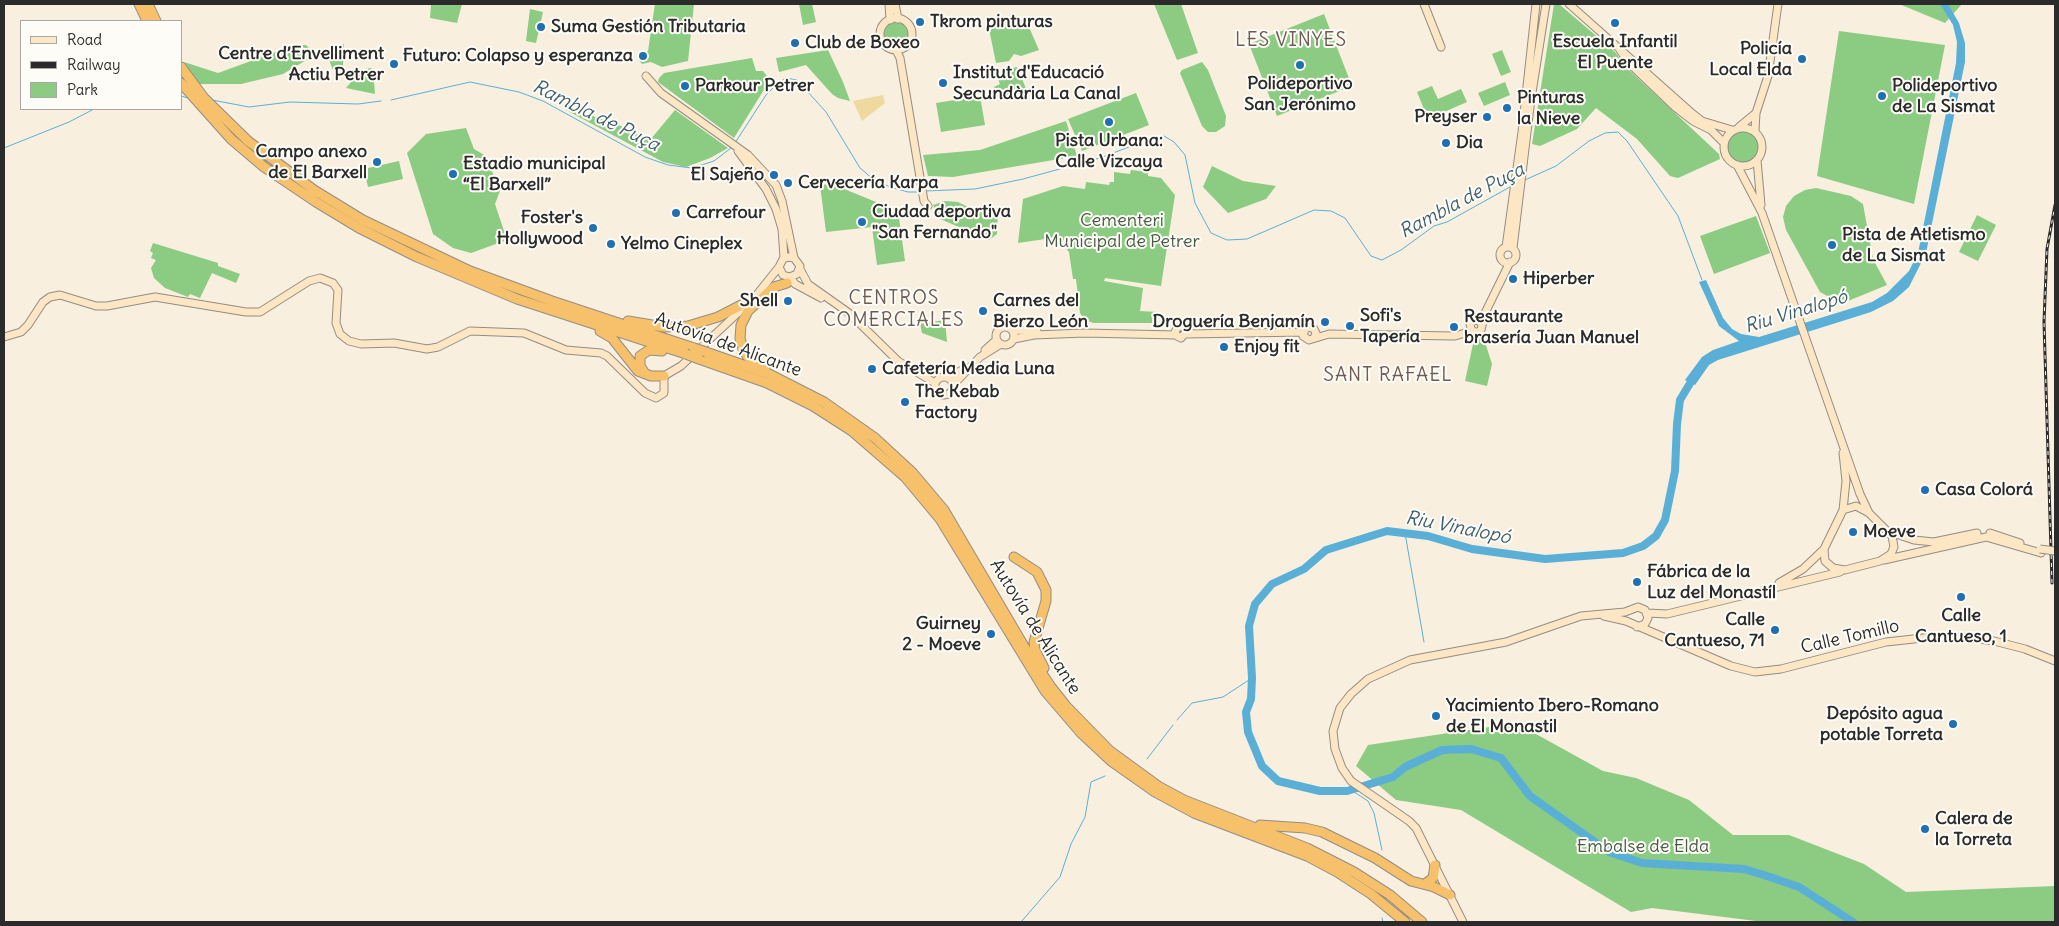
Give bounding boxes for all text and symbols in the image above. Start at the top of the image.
place label: Tkrom pinturas [930,11,1053,33]
place label: Suma Gestión Tributaria [551,16,746,38]
marker: Tkrom pinturas [914,16,926,28]
marker: Escuela Infantil El Puente [1609,17,1621,29]
legend [20,20,182,110]
marker: Suma Gestión Tributaria [535,21,547,33]
text: Road [67,30,102,49]
district label: LES VINYES [1234,30,1348,52]
place label: Escuela Infantil El Puente [1552,31,1678,74]
place label: Club de Boxeo [805,32,920,54]
marker: Club de Boxeo [789,37,801,49]
place label: Policía Local Elda [1709,38,1792,80]
place label: Centre d’Envelliment Actiu Petrer [218,43,384,86]
place label: Futuro: Colapso y esperanza [403,45,633,67]
marker: Futuro: Colapso y esperanza [637,50,649,62]
marker: Policía Local Elda [1796,53,1808,65]
text: Railway [67,55,121,74]
marker: Centre d’Envelliment Actiu Petrer [388,58,400,70]
marker: Polideportivo San Jerónimo [1294,59,1306,71]
place label: Institut d'Educació Secundària La Canal [953,62,1121,104]
place label: Polideportivo San Jerónimo [1244,73,1356,116]
water label: Rambla de Puça [529,75,663,157]
place label: Parkour Petrer [695,75,814,97]
place label: Polideportivo de La Sismat [1892,75,1997,118]
marker: Institut d'Educació Secundària La Canal [937,77,949,89]
text: Park [67,80,98,99]
marker: Parkour Petrer [679,80,691,92]
place label: Pinturas la Nieve [1517,87,1584,130]
marker: Polideportivo de La Sismat [1876,90,1888,102]
marker: Pinturas la Nieve [1501,102,1513,114]
place label: Preyser [1414,106,1477,128]
marker: Preyser [1481,111,1493,123]
marker: Pista Urbana: Calle Vizcaya [1103,116,1115,128]
place label: Pista Urbana: Calle Vizcaya [1055,130,1163,172]
place label: Dia [1456,132,1483,154]
marker: Dia [1440,137,1452,149]
place label: Campo anexo de El Barxell [256,141,367,183]
place label: Estadio municipal “El Barxell” [463,153,605,195]
marker: Campo anexo de El Barxell [371,156,383,168]
water label: Rambla de Puça [1396,158,1528,244]
place label: El Sajeño [691,164,764,186]
marker: Estadio municipal “El Barxell” [447,168,459,180]
marker: El Sajeño [768,169,780,181]
place label: Cervecería Karpa [798,172,938,194]
marker: Cervecería Karpa [782,177,794,189]
place label: Ciudad deportiva "San Fernando" [872,201,1011,243]
place label: Carrefour [686,202,765,224]
place label: Foster's Hollywood [497,207,583,250]
marker: Carrefour [670,207,682,219]
park label: Cementeri Municipal de Petrer [1044,210,1200,252]
marker: Ciudad deportiva "San Fernando" [856,216,868,228]
marker: Foster's Hollywood [587,222,599,234]
place label: Pista de Atletismo de La Sismat [1842,224,1986,266]
place label: Yelmo Cineplex [621,233,742,255]
marker: Yelmo Cineplex [605,238,617,250]
marker: Pista de Atletismo de La Sismat [1826,239,1838,251]
place label: Hiperber [1523,268,1594,290]
marker: Hiperber [1507,273,1519,285]
water label: Riu Vinalopó [1742,286,1850,338]
district label: CENTROS COMERCIALES [822,288,966,332]
place label: Shell [740,290,778,312]
place label: Carnes del Bierzo León [993,290,1088,332]
marker: Shell [782,295,794,307]
marker: Carnes del Bierzo León [977,305,989,317]
place label: Sofi's Tapería [1360,305,1420,348]
place label: Restaurante brasería Juan Manuel [1464,306,1639,348]
street label: Autovía de Alicante [652,308,804,382]
place label: Droguería Benjamín [1152,311,1315,333]
marker: Droguería Benjamín [1319,316,1331,328]
marker: Sofi's Tapería [1344,320,1356,332]
marker: Restaurante brasería Juan Manuel [1448,321,1460,333]
place label: Enjoy fit [1234,336,1300,358]
marker: Enjoy fit [1218,341,1230,353]
place label: Cafetería Media Luna [882,358,1055,380]
marker: Cafetería Media Luna [866,363,878,375]
district label: SANT RAFAEL [1322,365,1454,387]
place label: The Kebab Factory [915,381,999,424]
marker: The Kebab Factory [899,396,911,408]
place label: Casa Colorá [1935,479,2033,501]
marker: Casa Colorá [1919,484,1931,496]
water label: Riu Vinalopó [1404,507,1512,549]
place label: Moeve [1863,521,1916,543]
marker: Moeve [1847,526,1859,538]
street label: Autovía de Alicante [985,556,1085,698]
place label: Fábrica de la Luz del Monastíl [1647,561,1776,604]
marker: Fábrica de la Luz del Monastíl [1631,576,1643,588]
marker: Calle Cantueso, 1 [1955,591,1967,603]
place label: Calle Cantueso, 1 [1915,605,2007,648]
place label: Calle Cantueso, 71 [1664,609,1765,652]
place label: Guirney 2 - Moeve [902,613,981,656]
street label: Calle Tomillo [1799,615,1901,659]
marker: Calle Cantueso, 71 [1769,624,1781,636]
marker: Guirney 2 - Moeve [985,628,997,640]
place label: Yacimiento Ibero-Romano de El Monastil [1446,695,1659,738]
place label: Depósito agua potable Torreta [1820,703,1943,746]
marker: Yacimiento Ibero-Romano de El Monastil [1430,710,1442,722]
marker: Depósito agua potable Torreta [1947,718,1959,730]
place label: Calera de la Torreta [1935,808,2013,851]
marker: Calera de la Torreta [1919,823,1931,835]
park label: Embalse de Elda [1577,836,1709,858]

